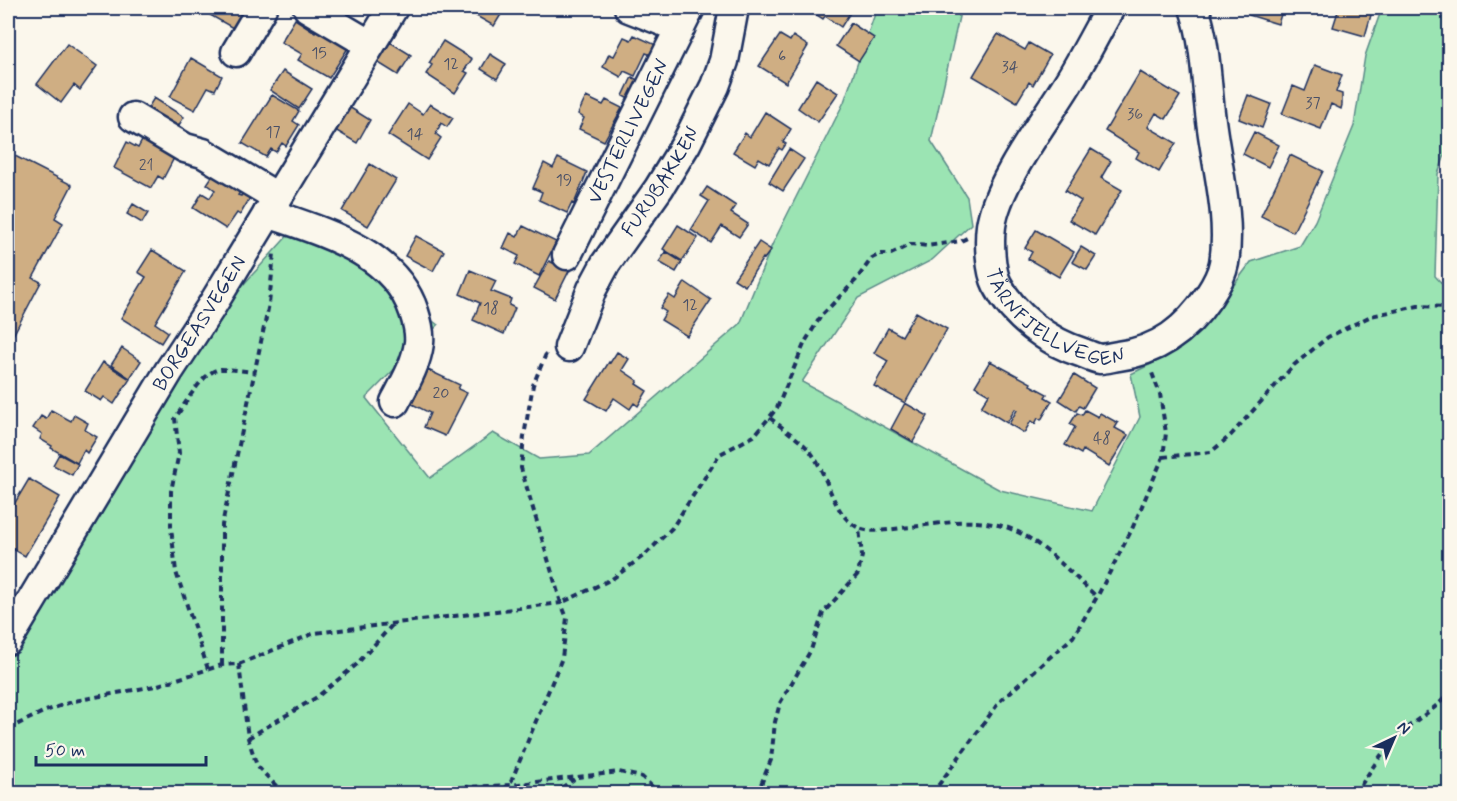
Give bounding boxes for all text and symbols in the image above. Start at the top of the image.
house number: 15 [311,43,327,64]
house number: 6 [778,46,786,67]
house number: 12 [443,54,459,75]
street label: VESTERLIVEGEN [581,55,676,208]
house number: 34 [1002,57,1019,78]
house number: 37 [1305,93,1321,114]
house number: 36 [1127,104,1143,125]
house number: 17 [265,122,281,143]
street label: FURUBAKKEN [615,122,706,242]
house number: 14 [407,124,424,145]
house number: 21 [139,155,153,176]
house number: 19 [556,170,572,191]
street label: BORGEÅSVEGEN [147,251,252,396]
street label: TÅRNFJELLVEGEN [979,265,1127,373]
house number: 12 [682,295,698,316]
house number: 18 [483,298,499,319]
house number: 20 [433,383,450,404]
house number: 48 [1093,428,1111,449]
north arrow [1364,708,1424,768]
text: N [1392,717,1415,740]
scale bar [36,729,206,767]
text: 50 m [45,739,85,763]

